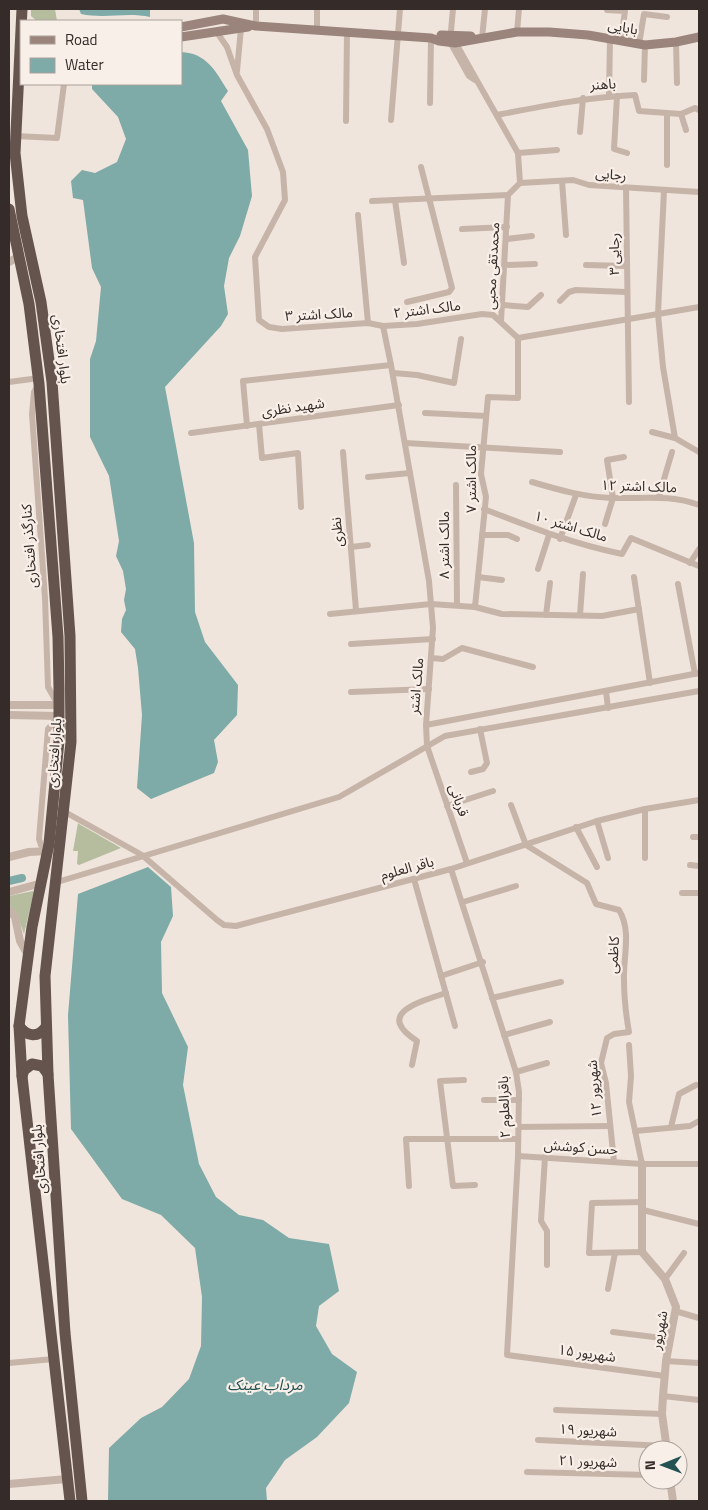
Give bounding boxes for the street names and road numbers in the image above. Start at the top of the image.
street label: بابایی [606,14,640,40]
street label: باهنر [588,72,617,95]
street label: رجایی [594,162,628,185]
street label: محمدتقی محبی [479,222,504,310]
street label: رجایی ۳ [603,233,624,275]
street label: مالک اشتر ۲ [392,294,462,323]
street label: مالک اشتر ۳ [284,301,353,326]
street label: بلوار افتخاری [48,313,77,385]
street label: شهید نظری [260,392,326,421]
street label: مالک اشتر ۷ [460,445,481,513]
street label: مالک اشتر ۱۲ [601,474,677,497]
street label: کنارگذر افتخاری [15,503,42,589]
street label: مالک اشتر ۱۰ [532,504,611,547]
street label: مالک اشتر ۸ [433,511,454,579]
street label: نظری [325,516,348,548]
street label: مالک اشتر [402,657,428,716]
street label: بلوار افتخاری [41,717,66,788]
street label: قربانی [444,781,475,819]
street label: باقر العلوم [378,850,436,886]
street label: کاظمی [601,935,624,974]
street label: شهریور ۱۲ [581,1059,607,1119]
street label: باقرالعلوم ۲ [492,1075,516,1138]
street label: بلوار افتخاری [26,1123,51,1195]
street label: حسن کوشش [543,1133,619,1160]
street label: شهریور [644,1309,673,1352]
street label: شهریور ۱۵ [557,1338,617,1367]
street label: شهریور ۱۹ [558,1417,618,1442]
street label: شهریور ۲۱ [559,1449,618,1472]

